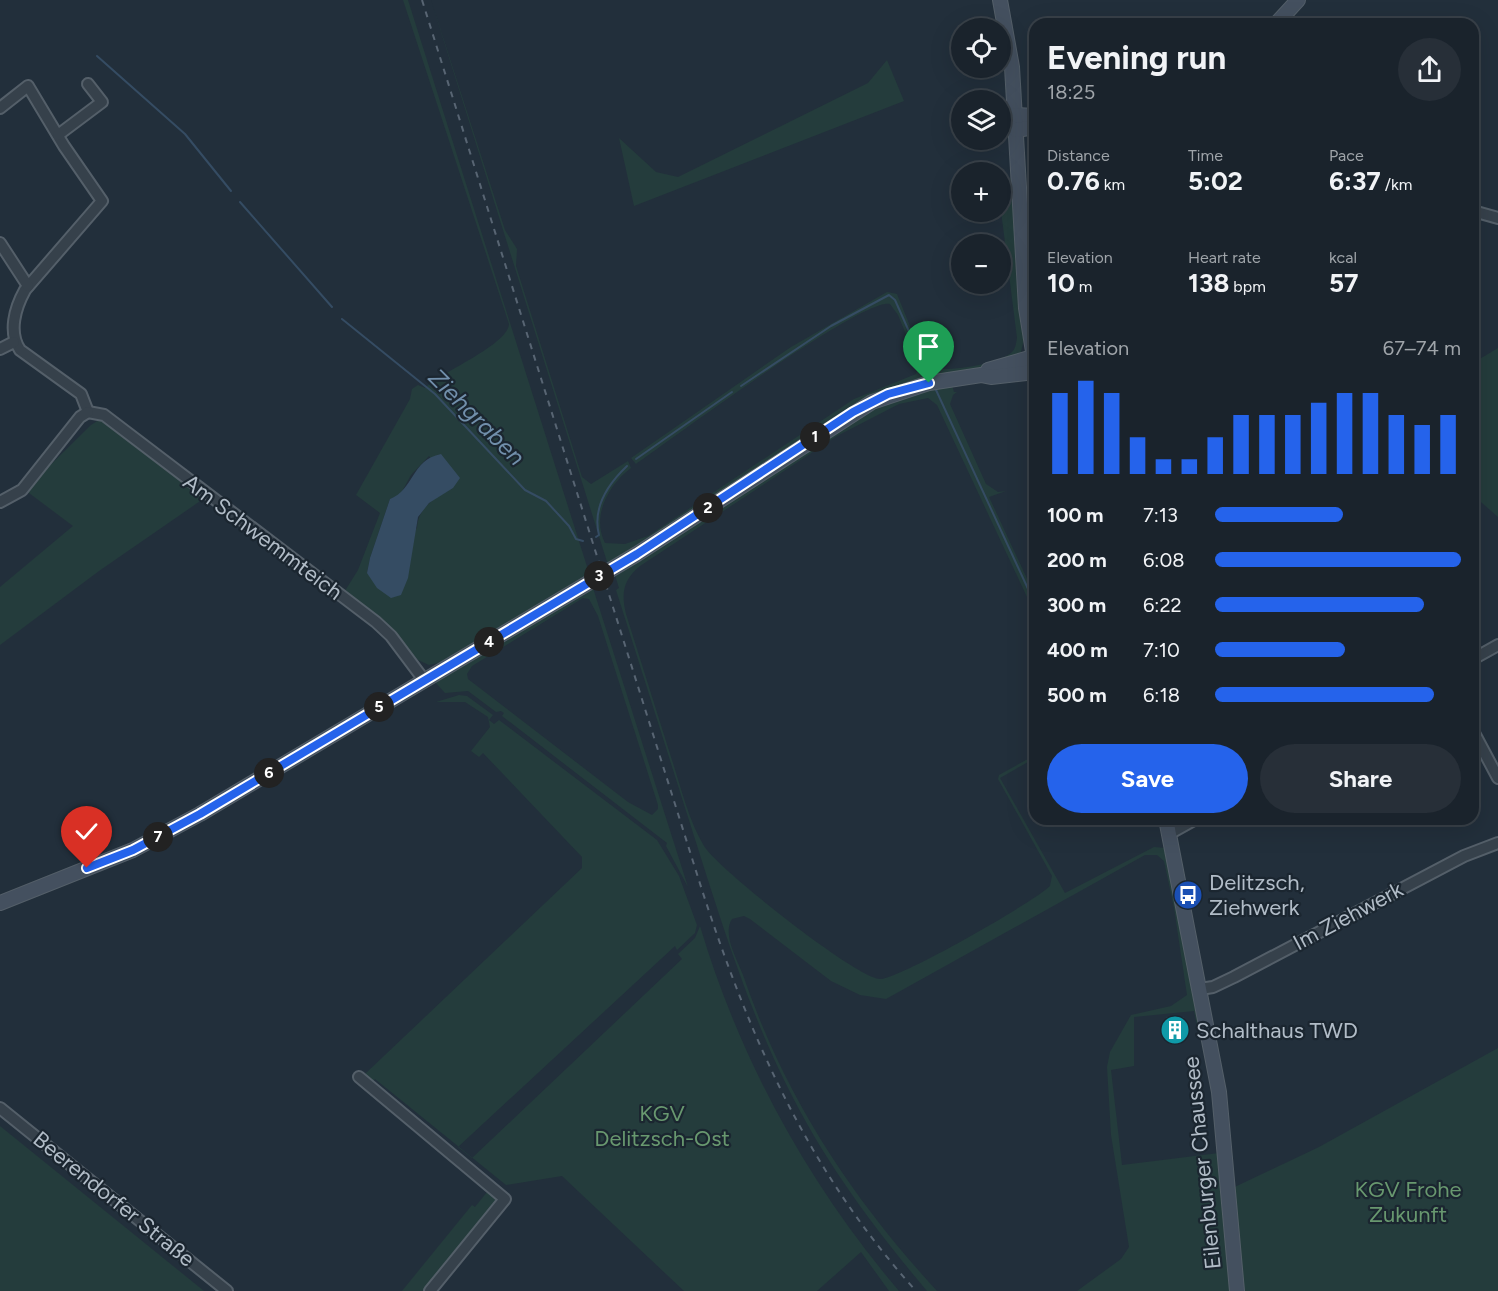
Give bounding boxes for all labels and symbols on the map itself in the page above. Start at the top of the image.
pin [903,321,954,383]
water label: Ziehgraben [423,363,531,471]
pin: 1 [800,422,830,452]
street label: Am Schwemmteich [178,468,348,606]
pin: 2 [693,493,723,523]
pin: 3 [584,561,614,591]
pin: 4 [474,627,504,657]
pin: 5 [364,692,394,722]
pin: 6 [254,758,284,788]
pin [61,806,112,868]
pin: 7 [143,822,173,852]
place label: Delitzsch, Ziehwerk [1209,869,1305,921]
street label: Im Ziehwerk [1288,876,1408,956]
bus stop icon: Delitzsch, Ziehwerk [1172,879,1204,911]
building icon: Schalthaus TWD [1159,1014,1191,1046]
place label: Schalthaus TWD [1196,1017,1358,1044]
street label: Eilenburger Chaussee [1177,1055,1227,1271]
park label: KGV Delitzsch-Ost [594,1100,730,1152]
street label: Beerendorfer Straße [28,1126,200,1272]
park label: KGV Frohe Zukunft [1354,1176,1462,1228]

